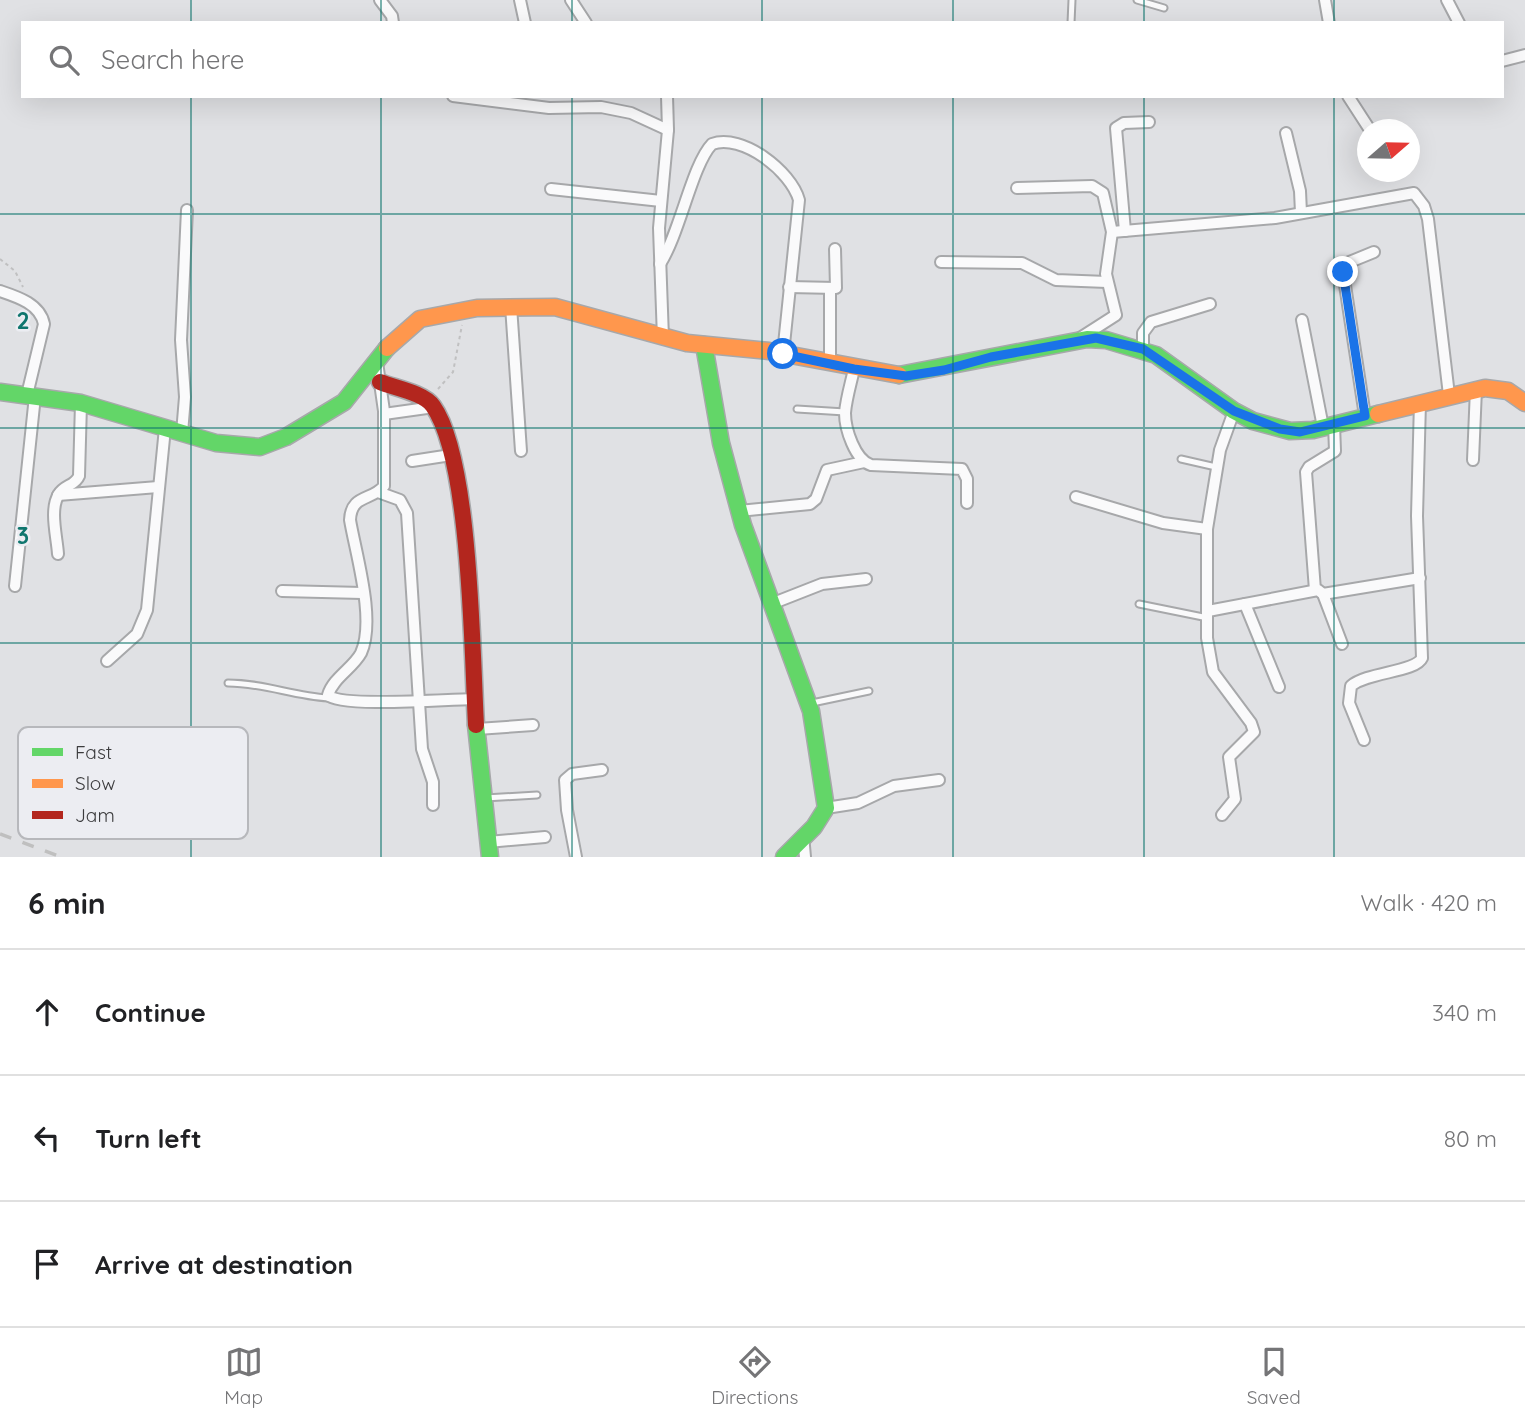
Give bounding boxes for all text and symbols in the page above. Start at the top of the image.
search box [21,21,1504,98]
icon: search [45,41,83,79]
text: Search here [101,43,245,76]
north arrow [1357,119,1420,182]
route end [1327,256,1358,287]
text: 2 [16,306,30,335]
route start [767,338,798,369]
text: 3 [17,521,29,550]
legend [18,727,248,839]
text: Fast [75,740,112,764]
text: Slow [75,771,116,795]
text: Jam [75,803,115,827]
text: 6 min [28,884,106,922]
text: Walk · 420 m [1361,888,1497,917]
icon: ahead [28,993,66,1031]
text: Continue [95,996,206,1029]
text: 340 m [1432,998,1497,1027]
icon: left [28,1119,66,1157]
text: Turn left [95,1122,202,1155]
text: 80 m [1444,1124,1497,1153]
icon: arrive [28,1245,66,1283]
text: Arrive at destination [95,1248,353,1281]
tab: Map [224,1343,263,1409]
tab: Directions [711,1343,798,1409]
tab: Saved [1247,1343,1301,1409]

